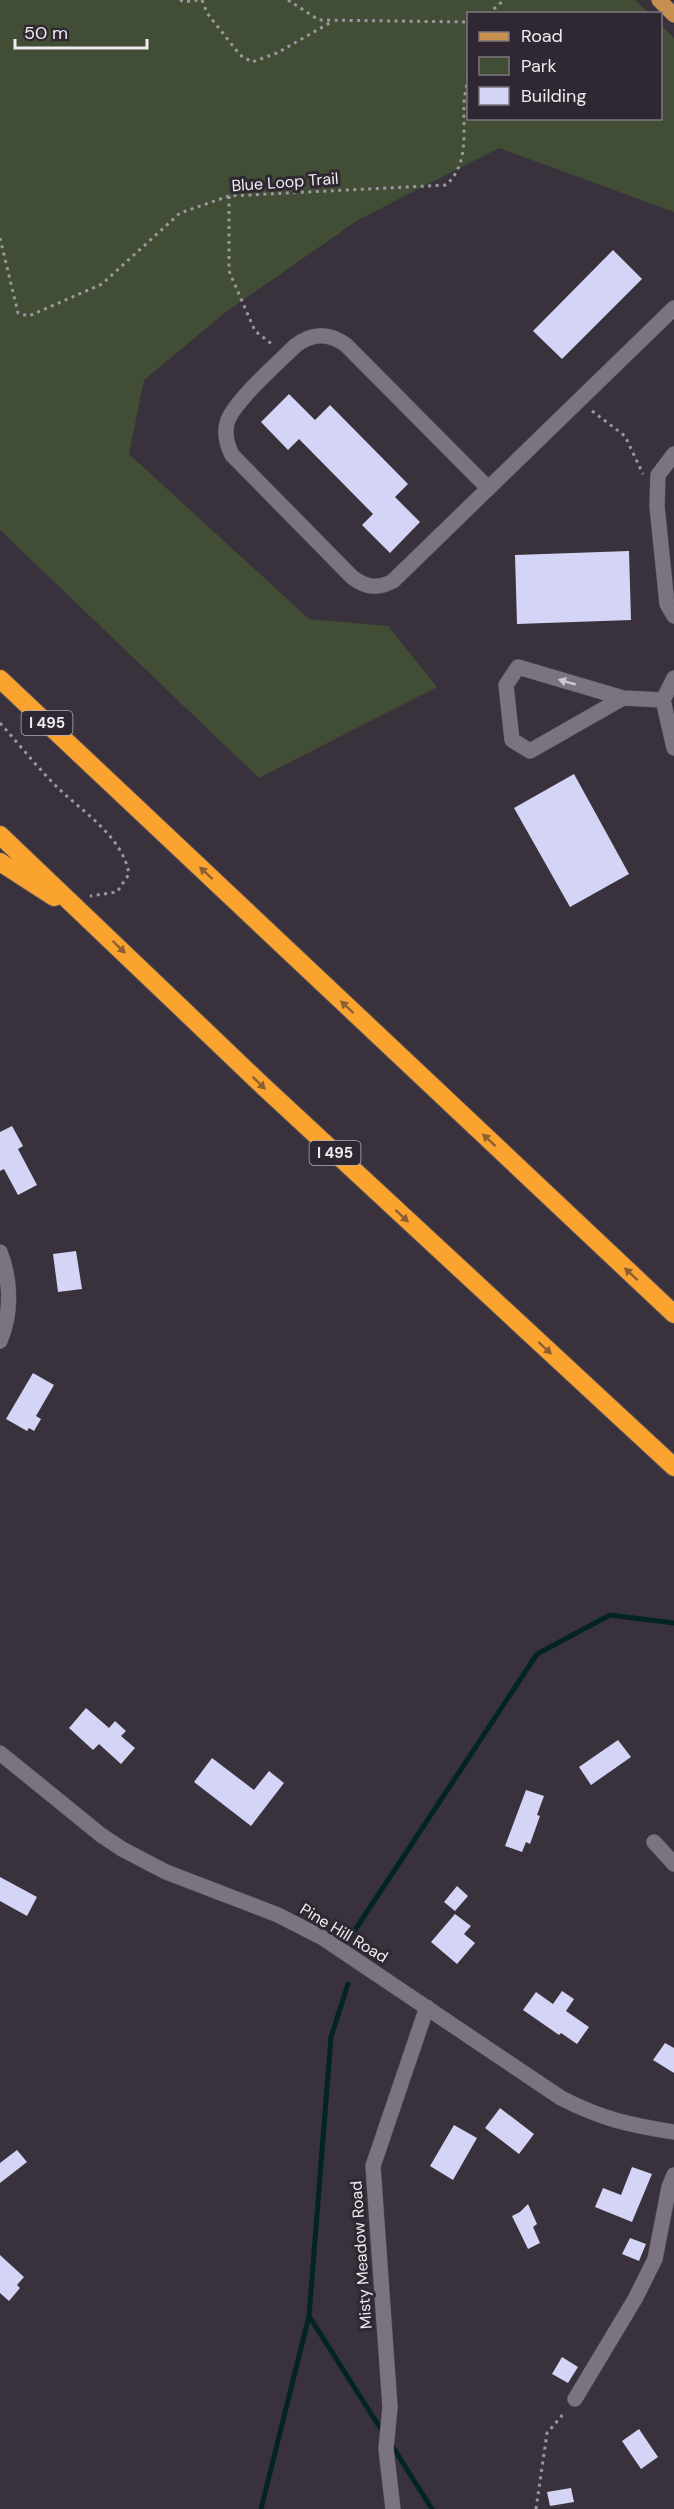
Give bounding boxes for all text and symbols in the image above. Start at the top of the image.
scale bar [15,12,147,50]
legend [467,12,662,120]
text: 50 m [24,21,68,45]
text: Road [521,24,563,48]
text: Park [521,54,557,78]
text: Building [521,84,586,108]
street label: Blue Loop Trail [231,168,339,196]
one-way arrow [558,677,576,686]
road number: I 495 [22,711,72,735]
one-way arrow [199,866,213,880]
one-way arrow [112,940,126,954]
one-way arrow [340,1001,355,1014]
one-way arrow [252,1076,267,1090]
one-way arrow [482,1133,497,1147]
road number: I 495 [310,1141,360,1165]
one-way arrow [395,1208,409,1222]
one-way arrow [625,1267,639,1281]
one-way arrow [538,1341,553,1355]
street label: Pine Hill Road [296,1898,392,1968]
street label: Misty Meadow Road [345,2180,377,2330]

